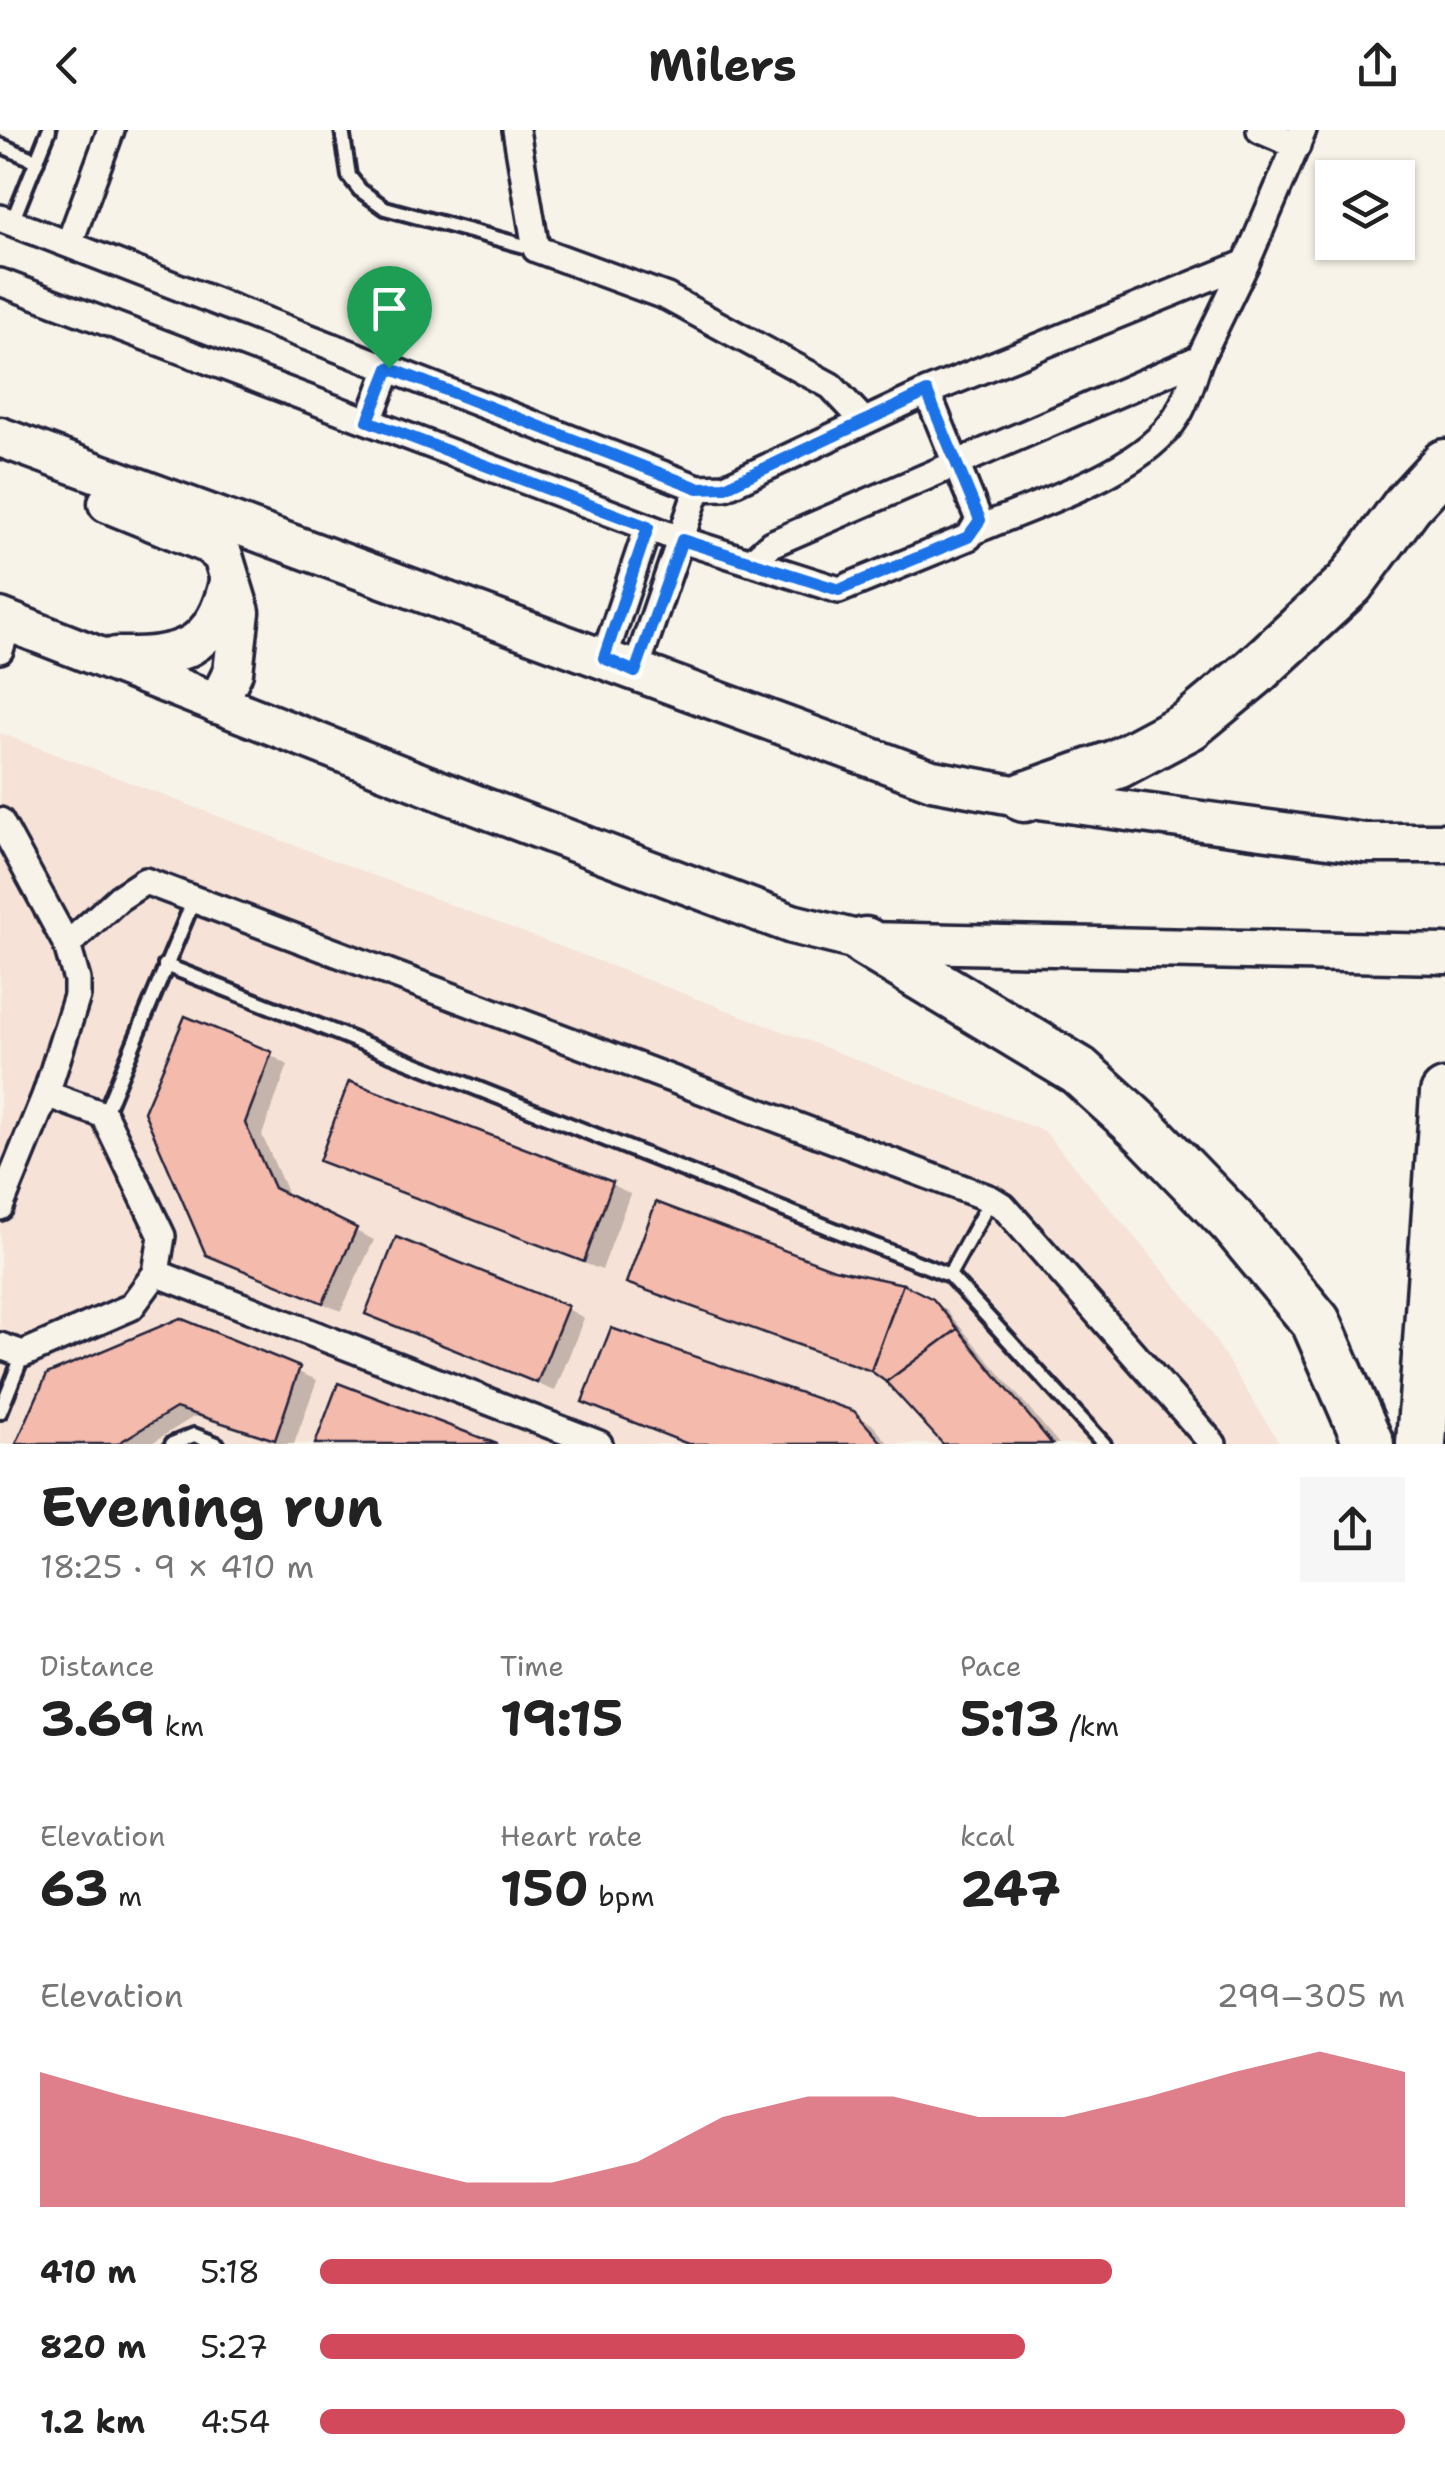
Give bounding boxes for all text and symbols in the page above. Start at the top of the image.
text: Milers [648,35,797,95]
icon: back [40,38,95,93]
icon: share [1350,38,1405,93]
map controls [1315,160,1415,260]
button: layers [1315,160,1415,260]
pin [347,266,432,369]
icon: arrive [362,281,417,336]
text: Evening run [40,1470,383,1544]
button: share [1300,1477,1405,1582]
text: 18:25 · 9 × 410 m [40,1545,314,1588]
text: Distance [40,1647,155,1685]
text: Time [500,1647,564,1685]
text: Pace [960,1647,1022,1685]
text: 3.69 [40,1685,155,1752]
text: 19:15 [500,1685,623,1752]
text: 5:13 [960,1685,1060,1752]
text: km [155,1707,204,1745]
text: /km [1060,1707,1119,1745]
text: Elevation [40,1817,165,1855]
text: Heart rate [500,1817,643,1855]
text: kcal [960,1817,1014,1855]
text: 63 [40,1855,108,1922]
text: 150 [500,1855,589,1922]
text: 247 [960,1855,1061,1922]
text: m [108,1877,142,1915]
text: bpm [589,1877,655,1915]
text: Elevation [40,1974,183,2017]
text: 299–305 m [1216,1974,1405,2017]
text: 410 m [40,2250,137,2293]
text: 5:18 [200,2250,260,2293]
text: 820 m [40,2325,146,2368]
text: 5:27 [200,2325,268,2368]
text: 1.2 km [40,2400,145,2443]
text: 4:54 [200,2400,270,2443]

